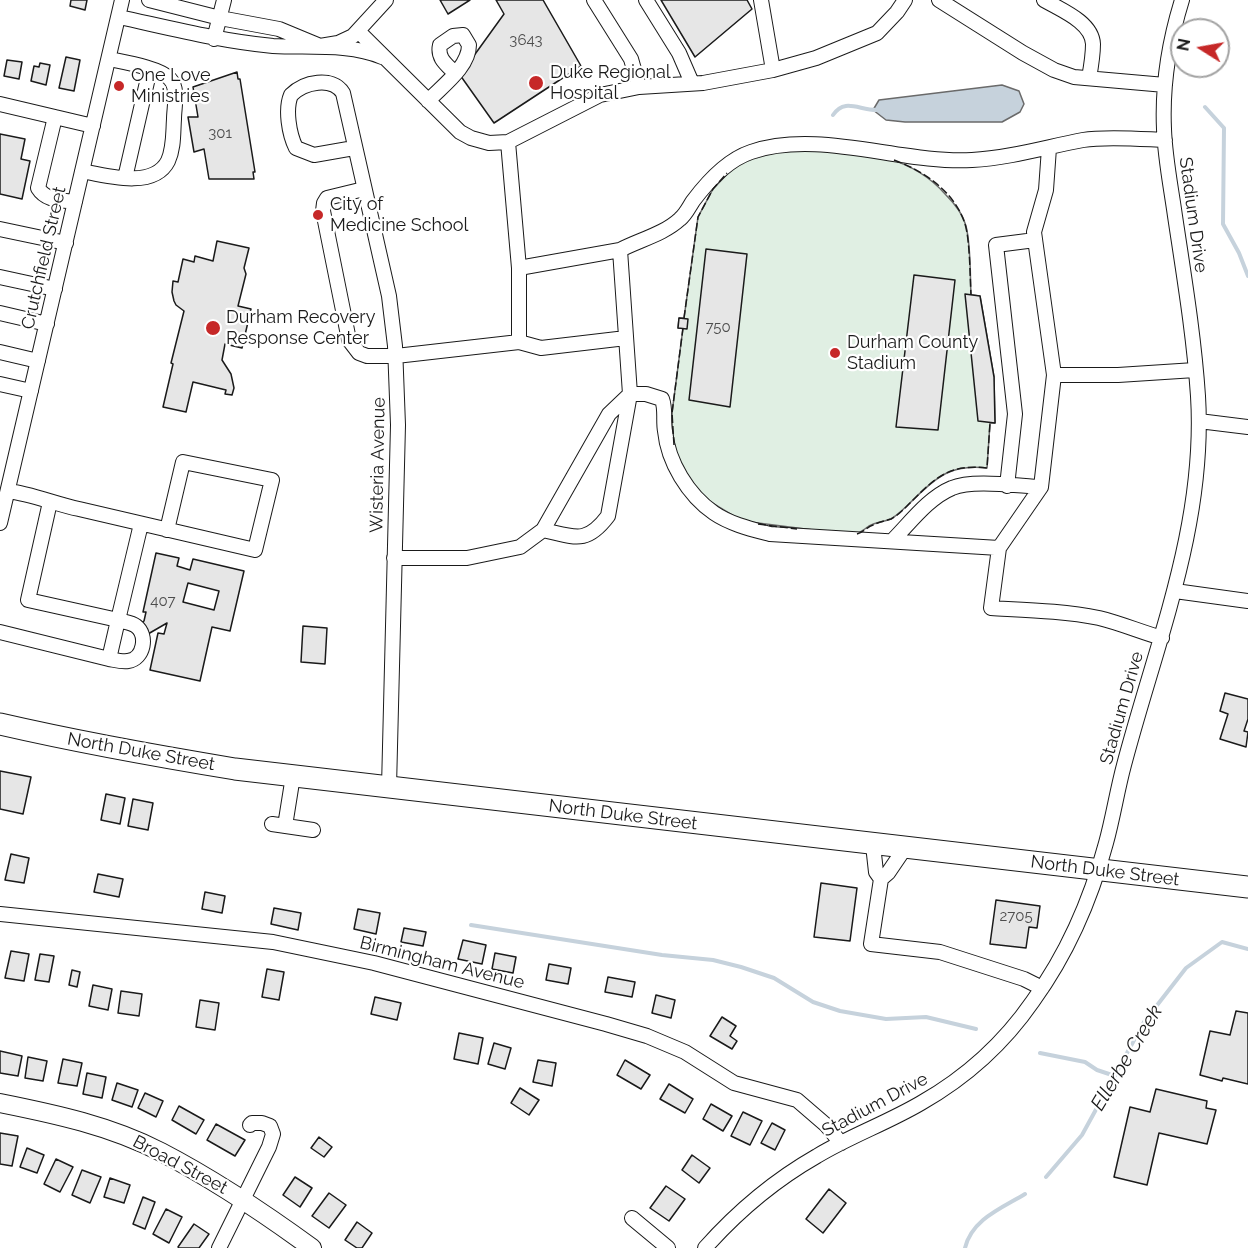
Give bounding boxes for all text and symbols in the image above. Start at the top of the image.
north arrow [1170,18,1230,78]
house number: 3643 [509,31,543,49]
text: N [1173,37,1194,53]
place label: Duke Regional Hospital [550,62,671,104]
place label: One Love Ministries [131,65,211,107]
marker: Duke Regional Hospital [527,74,545,92]
marker: One Love Ministries [112,79,126,93]
house number: 301 [208,124,232,142]
street label: Stadium Drive [1174,156,1212,274]
street label: Crutchfield Street [17,185,71,331]
place label: City of Medicine School [330,194,468,236]
marker: City of Medicine School [311,208,325,222]
place label: Durham Recovery Response Center [226,307,375,350]
house number: 750 [705,318,731,336]
marker: Durham Recovery Response Center [204,319,222,337]
place label: Durham County Stadium [847,332,978,374]
marker: Durham County Stadium [828,346,842,360]
street label: Wisteria Avenue [366,397,390,533]
house number: 407 [150,592,176,610]
street label: Stadium Drive [1096,649,1148,767]
street label: North Duke Street [65,728,217,776]
street label: North Duke Street [547,795,699,835]
street label: North Duke Street [1029,851,1181,891]
house number: 2705 [999,907,1033,925]
street label: Birmingham Avenue [357,932,527,994]
water label: Ellerbe Creek [1086,1001,1168,1115]
street label: Stadium Drive [818,1068,932,1142]
street label: Broad Street [129,1131,231,1199]

